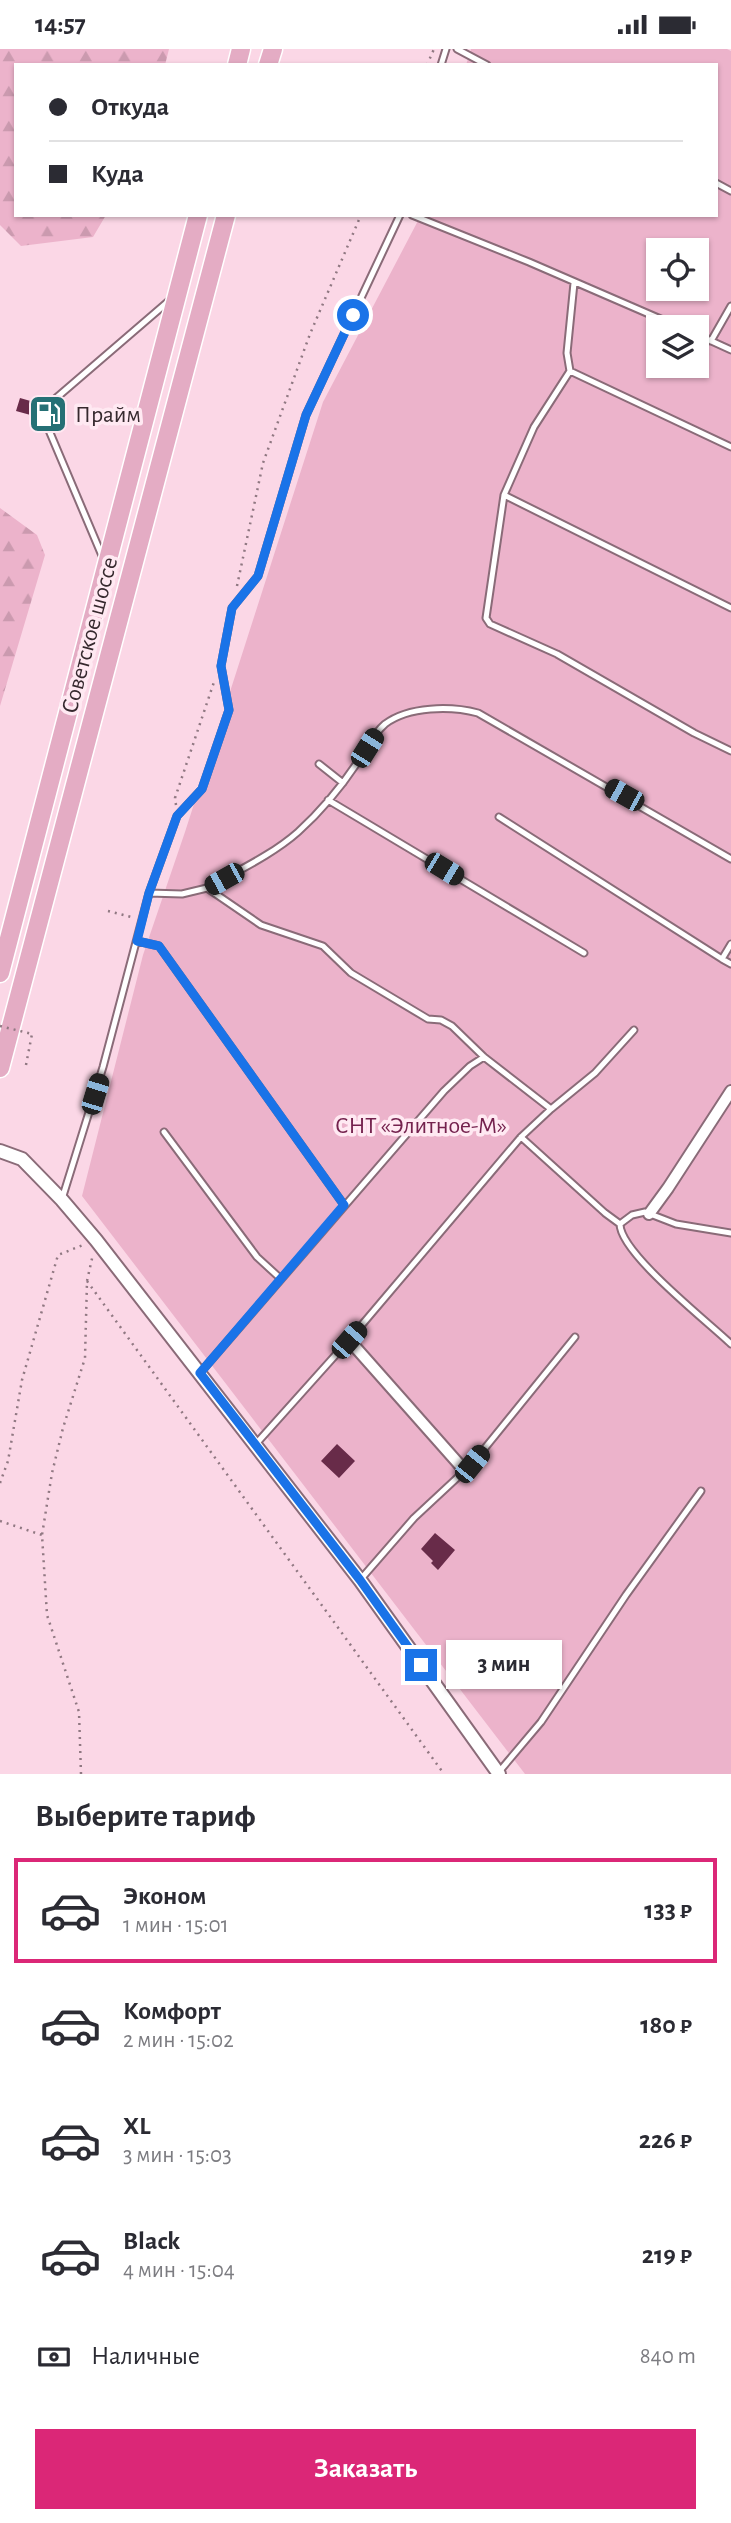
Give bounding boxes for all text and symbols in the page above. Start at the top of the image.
text: 14:57 [35,11,86,37]
text: Откуда [91,94,169,120]
text: Куда [91,161,144,187]
map controls [646,238,709,378]
button: locate [646,238,709,301]
route start [337,299,369,331]
button: layers [646,315,709,378]
fuel station icon: Прайм [27,393,69,435]
place label: Прайм [75,403,141,427]
street label: Советское шоссе [58,555,122,716]
car [347,725,388,771]
car [601,776,648,814]
car [421,849,468,889]
car [201,860,248,898]
car [79,1071,112,1117]
park label: СНТ «Элитное-М» [335,1114,507,1138]
car [328,1317,371,1363]
car [451,1441,494,1487]
callout: 3 мин [446,1641,561,1689]
route end [405,1649,437,1681]
text: 3 мин [478,1653,530,1676]
text: Выберите тариф [35,1800,256,1832]
icon: car [39,1879,102,1942]
text: Эконом [123,1883,206,1909]
text: 133 ₽ [644,1897,692,1923]
text: 1 мин · 15:01 [123,1914,229,1937]
icon: car [39,1994,102,2057]
text: Комфорт [123,1998,221,2024]
text: 180 ₽ [640,2012,692,2038]
text: 2 мин · 15:02 [123,2029,234,2052]
icon: car [39,2109,102,2172]
text: XL [123,2113,150,2139]
text: 226 ₽ [639,2127,692,2153]
text: 3 мин · 15:03 [123,2144,232,2167]
icon: car [39,2224,102,2287]
text: Black [123,2228,180,2254]
text: 219 ₽ [642,2242,692,2268]
text: 4 мин · 15:04 [123,2259,235,2282]
icon: cash [35,2338,73,2376]
text: Наличные [91,2343,200,2369]
text: 840 m [640,2345,696,2368]
button: Заказать [35,2429,696,2509]

